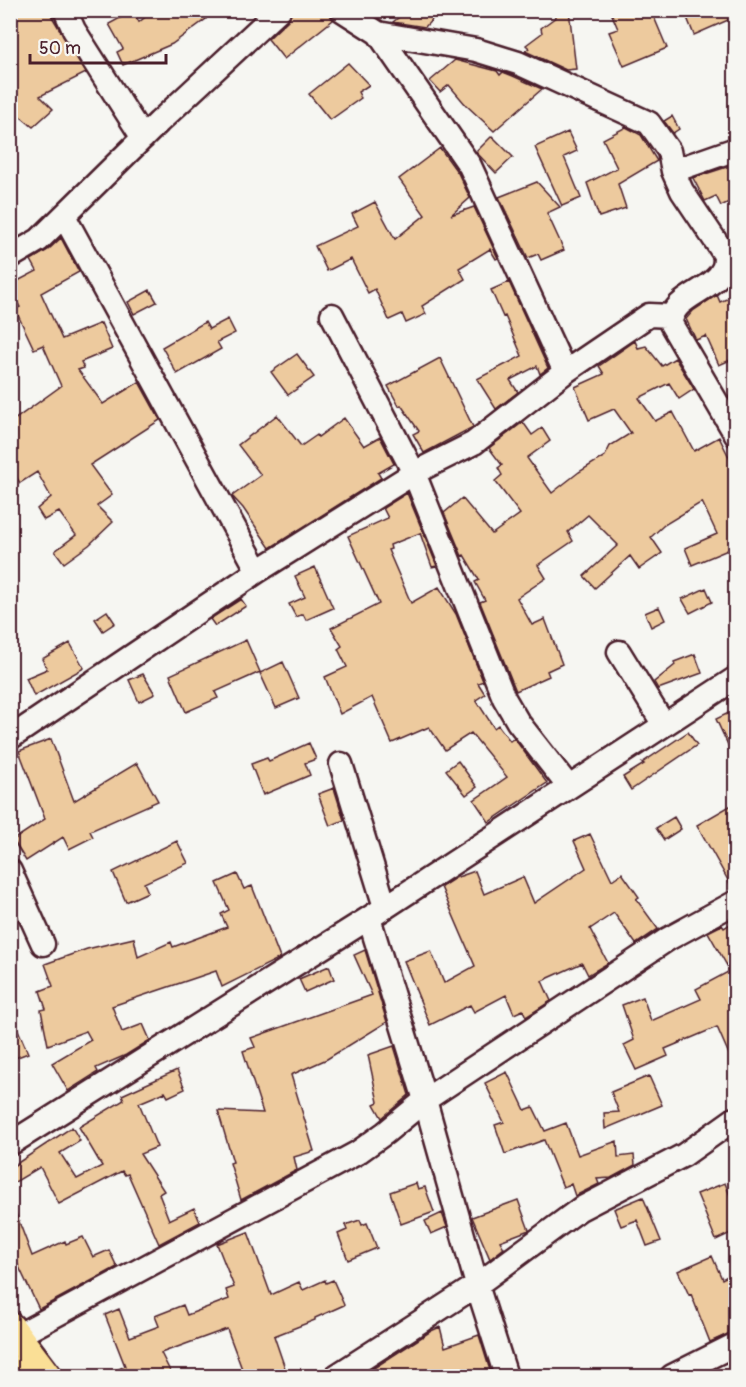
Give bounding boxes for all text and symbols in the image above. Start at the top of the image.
scale bar [30,27,166,65]
text: 50 m [39,37,81,60]

